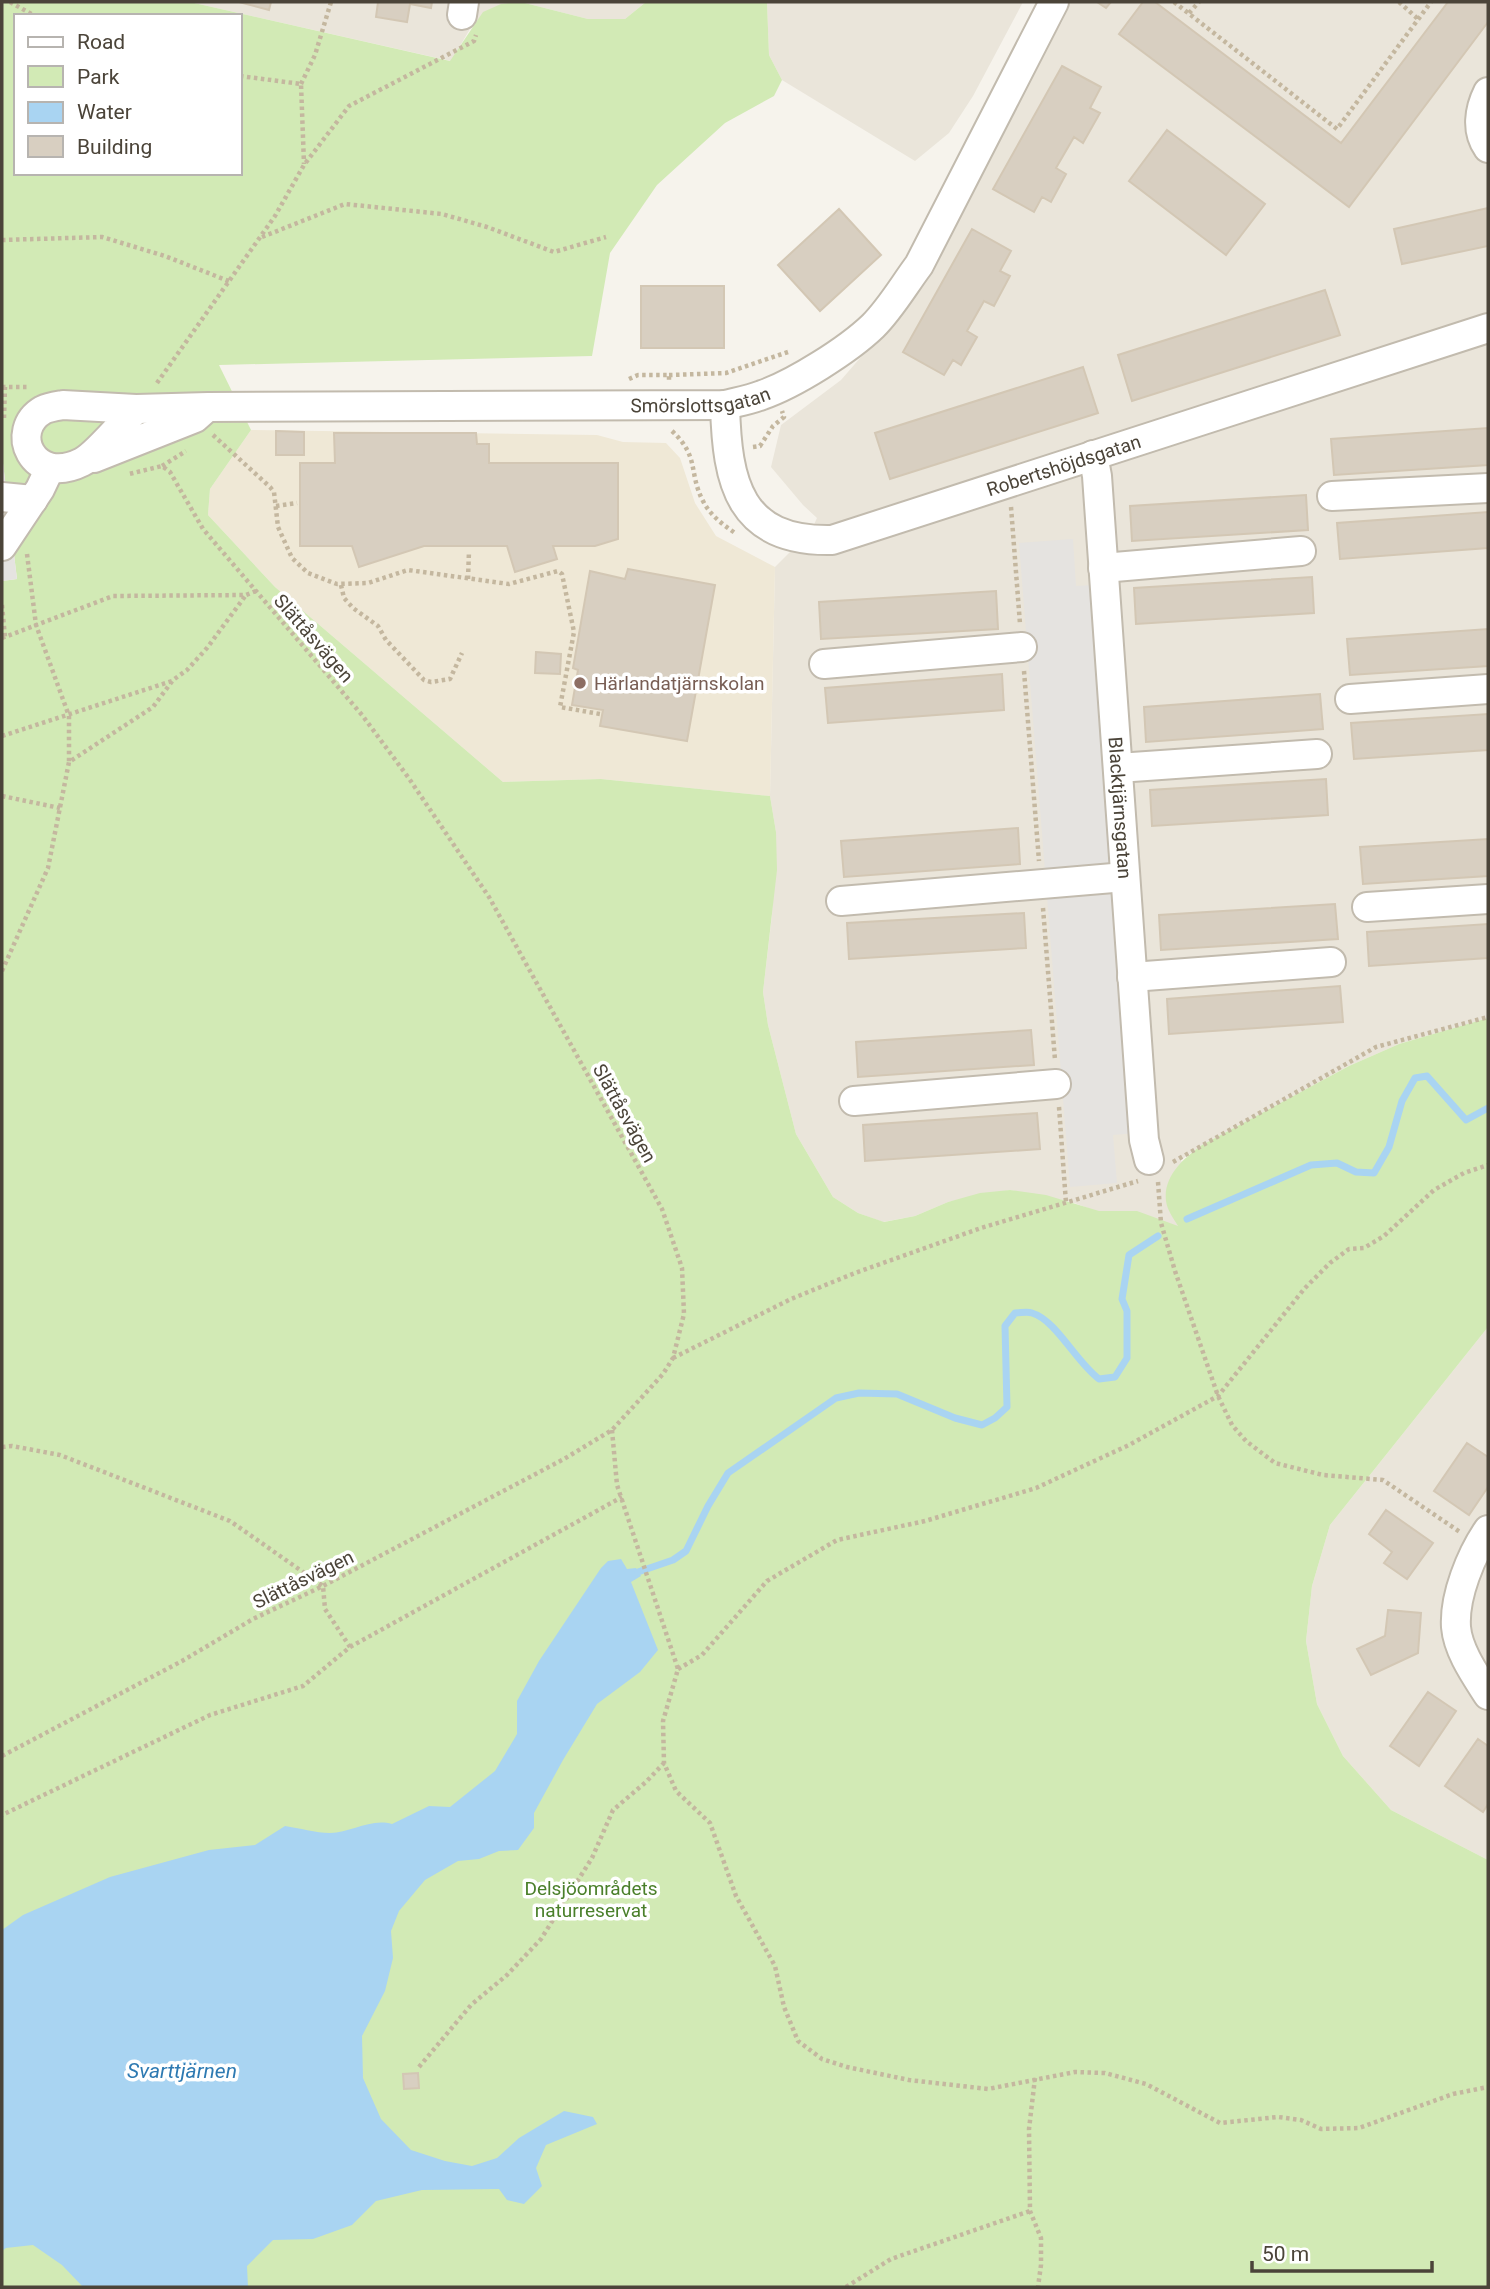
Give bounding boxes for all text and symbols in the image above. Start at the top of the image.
legend [14,14,242,175]
text: Road [77,30,125,54]
text: Park [77,65,120,89]
text: Water [77,100,132,124]
text: Building [77,135,152,159]
street label: Smörslottsgatan [630,382,773,417]
street label: Robertshöjdsgatan [984,430,1144,501]
street label: Slättåsvägen [269,589,358,687]
place label: Härlandatjärnskolan [594,672,765,695]
marker: Härlandatjärnskolan [572,675,588,691]
street label: Blacktjärnsgatan [1103,736,1136,880]
street label: Slättåsvägen [588,1060,661,1167]
street label: Slättåsvägen [249,1545,357,1614]
park label: Delsjöområdets naturreservat [524,1877,658,1922]
water label: Svarttjärnen [127,2059,237,2083]
scale bar [1252,2230,1432,2274]
text: 50 m [1262,2242,1309,2266]

